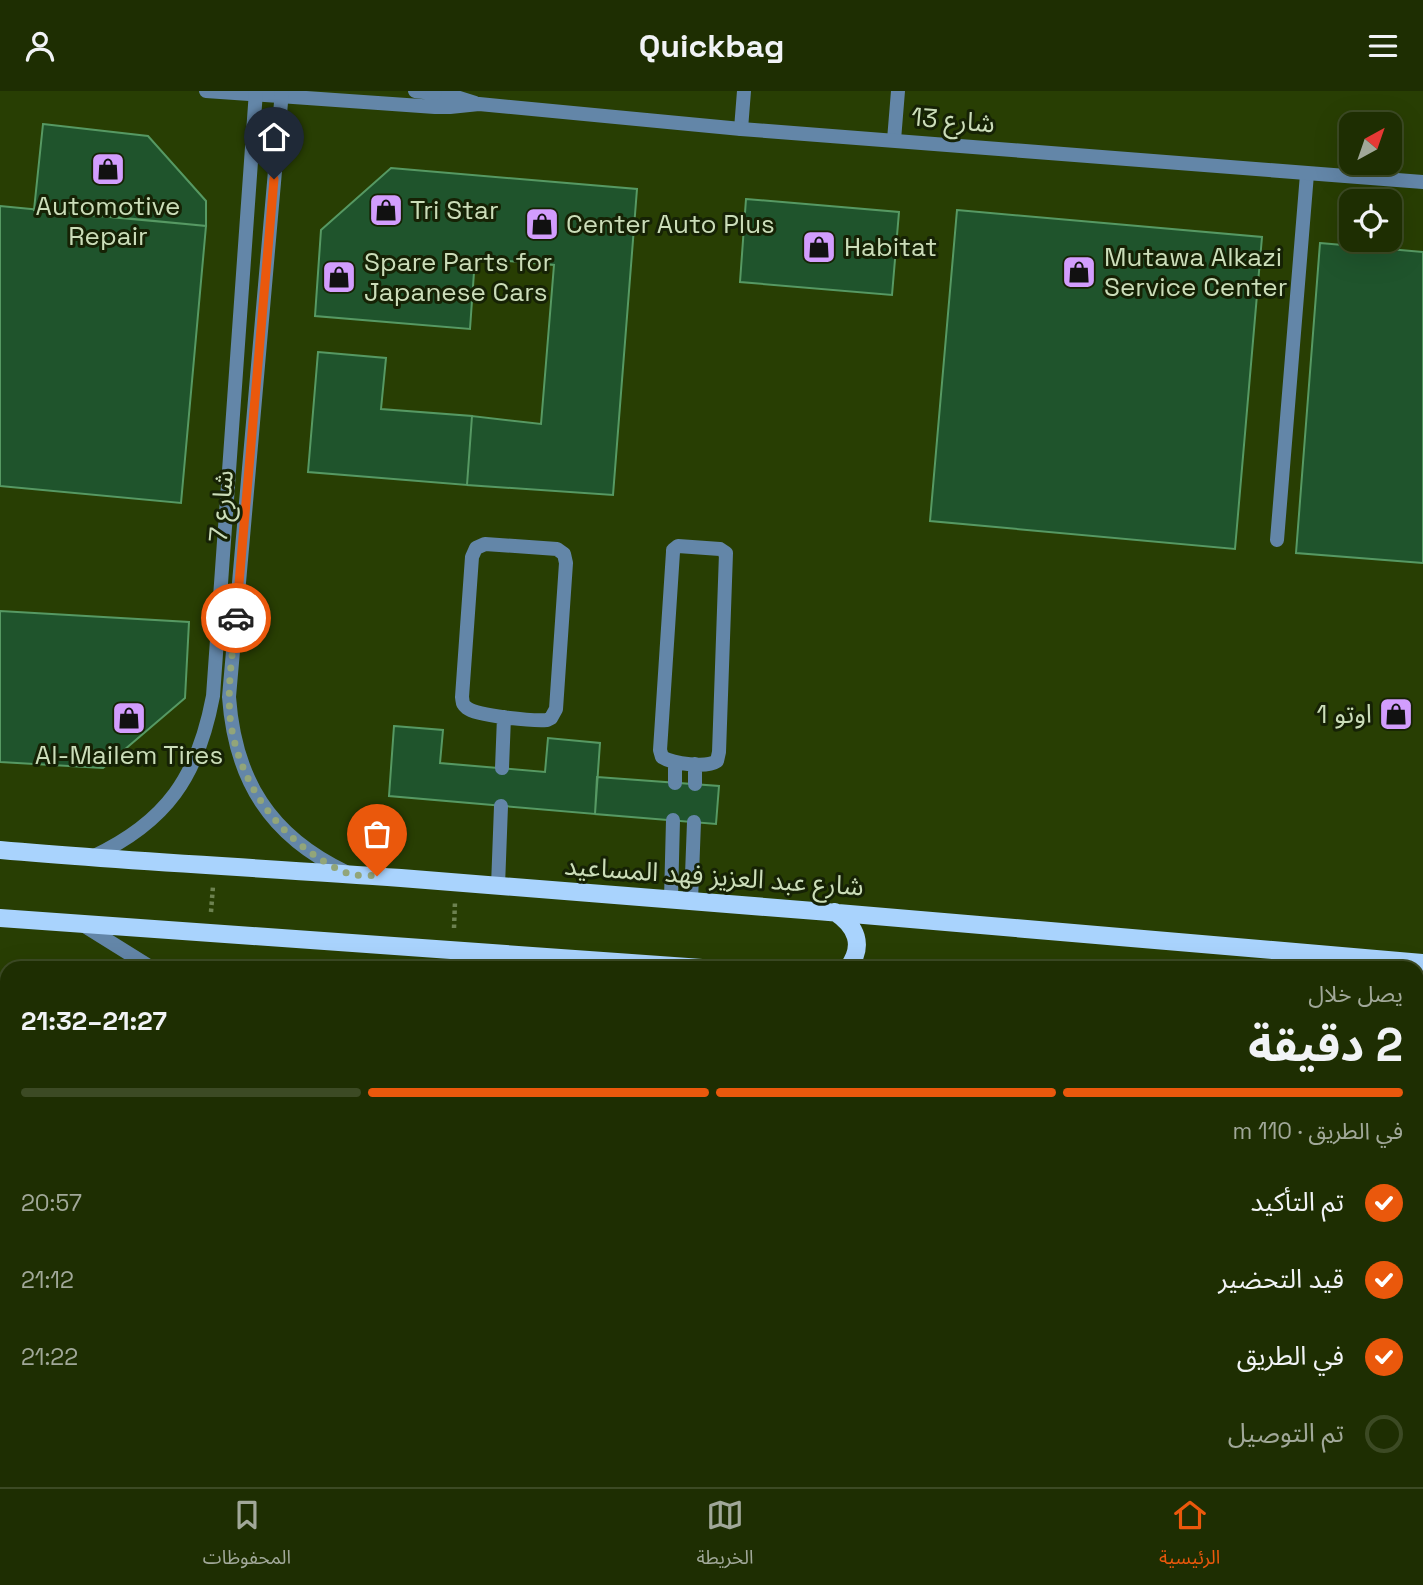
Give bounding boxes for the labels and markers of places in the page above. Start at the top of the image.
pin [244,107,304,179]
shop icon: Automotive Repair [89,150,127,188]
place label: Automotive Repair [36,189,180,253]
shop icon: Tri Star [367,191,405,229]
place label: Tri Star [410,193,499,227]
shop icon: Center Auto Plus [523,205,561,243]
place label: Center Auto Plus [566,207,775,241]
shop icon: Habitat [800,228,838,266]
place label: Habitat [844,230,937,264]
place label: Mutawa Alkazi Service Center [1104,240,1287,304]
place label: Spare Parts for Japanese Cars [364,245,552,309]
shop icon: Mutawa Alkazi Service Center [1060,253,1098,291]
shop icon: Spare Parts for Japanese Cars [320,258,358,296]
shop icon: اوتو 1 [1377,695,1415,733]
place label: اوتو 1 [1317,697,1372,731]
shop icon: Al-Mailem Tires [110,699,148,737]
place label: Al-Mailem Tires [35,738,223,772]
pin [347,804,407,876]

